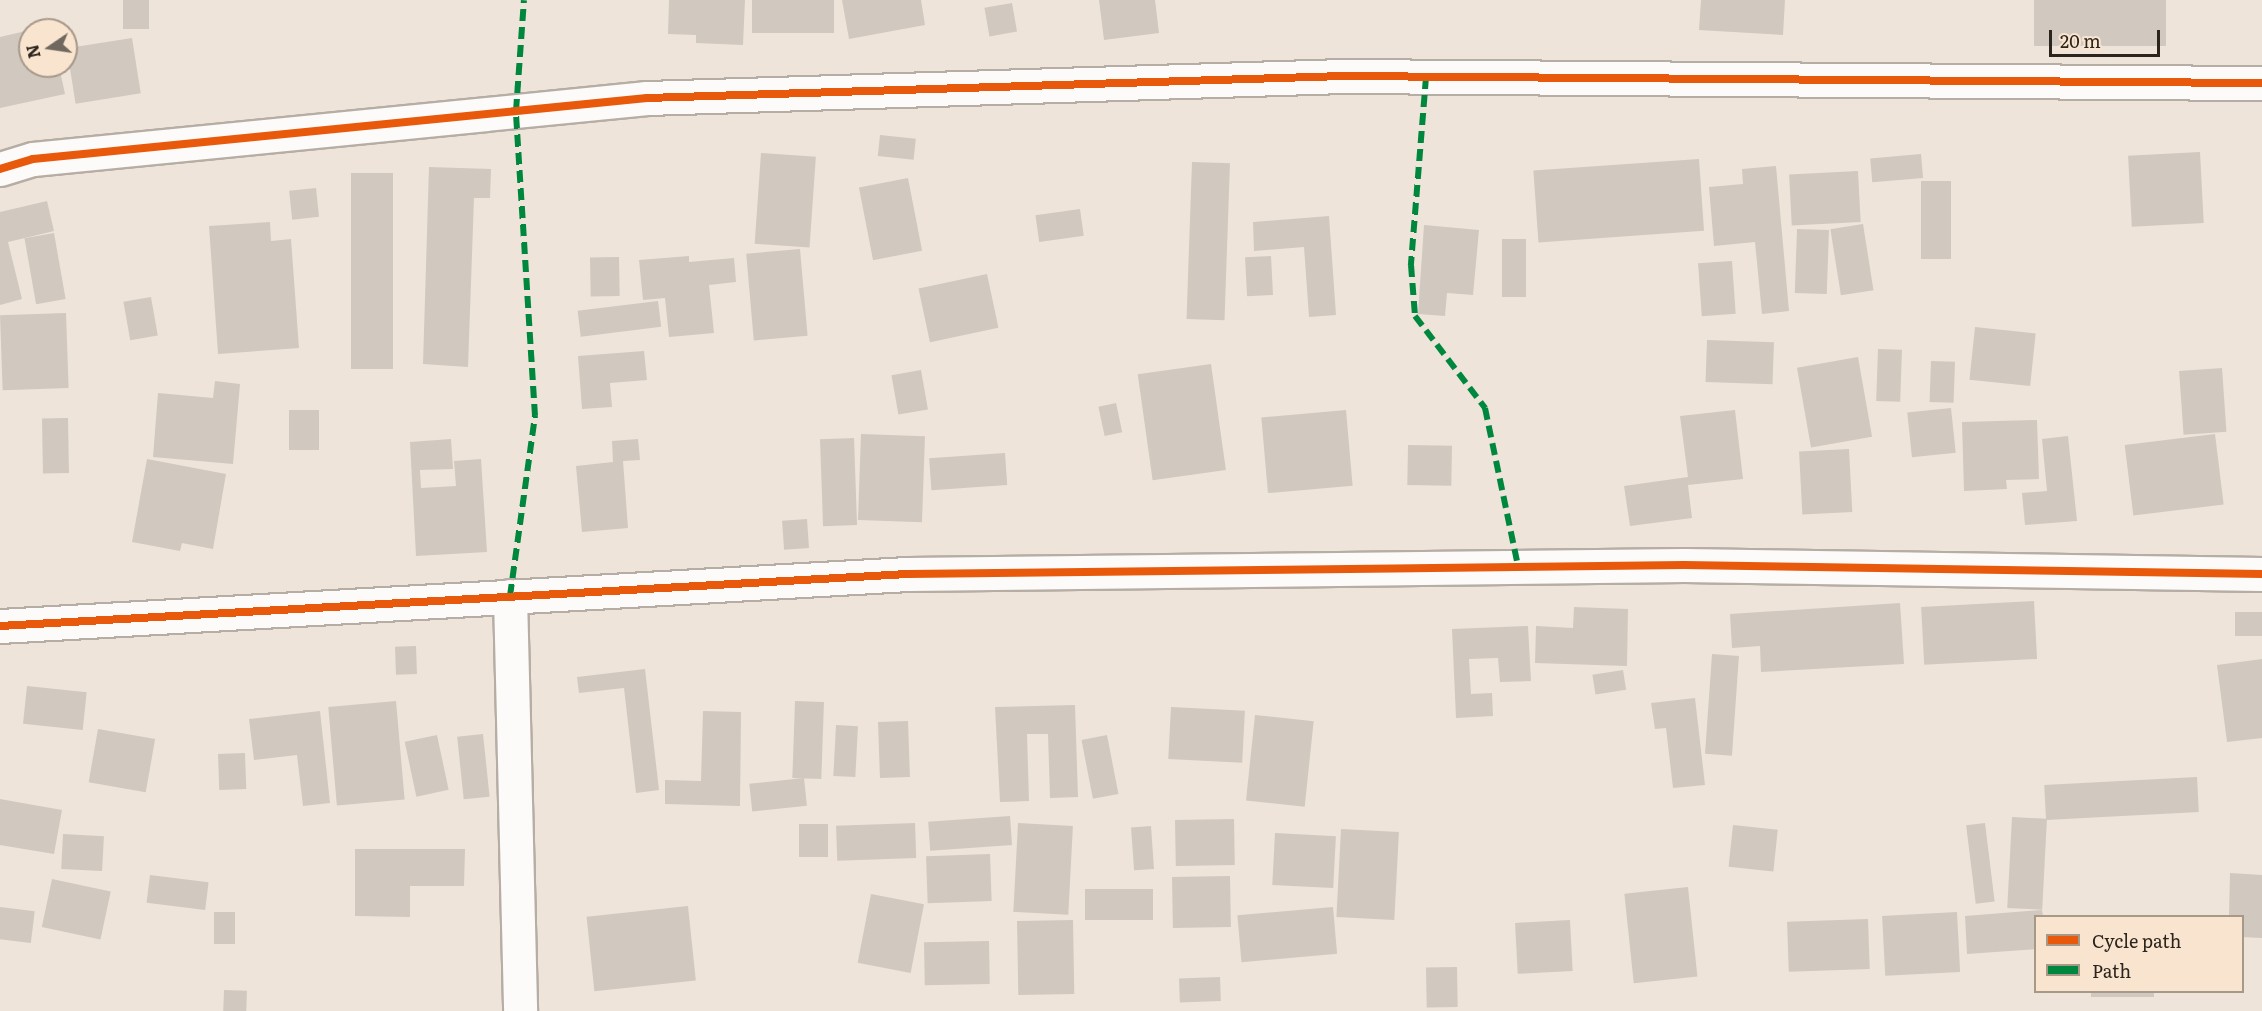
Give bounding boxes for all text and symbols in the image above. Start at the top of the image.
north arrow [18,18,78,78]
scale bar [2052,18,2163,56]
text: 20 m [2060,27,2101,54]
text: N [19,42,46,61]
legend [2034,915,2244,993]
text: Cycle path [2092,927,2181,954]
text: Path [2092,957,2131,984]

